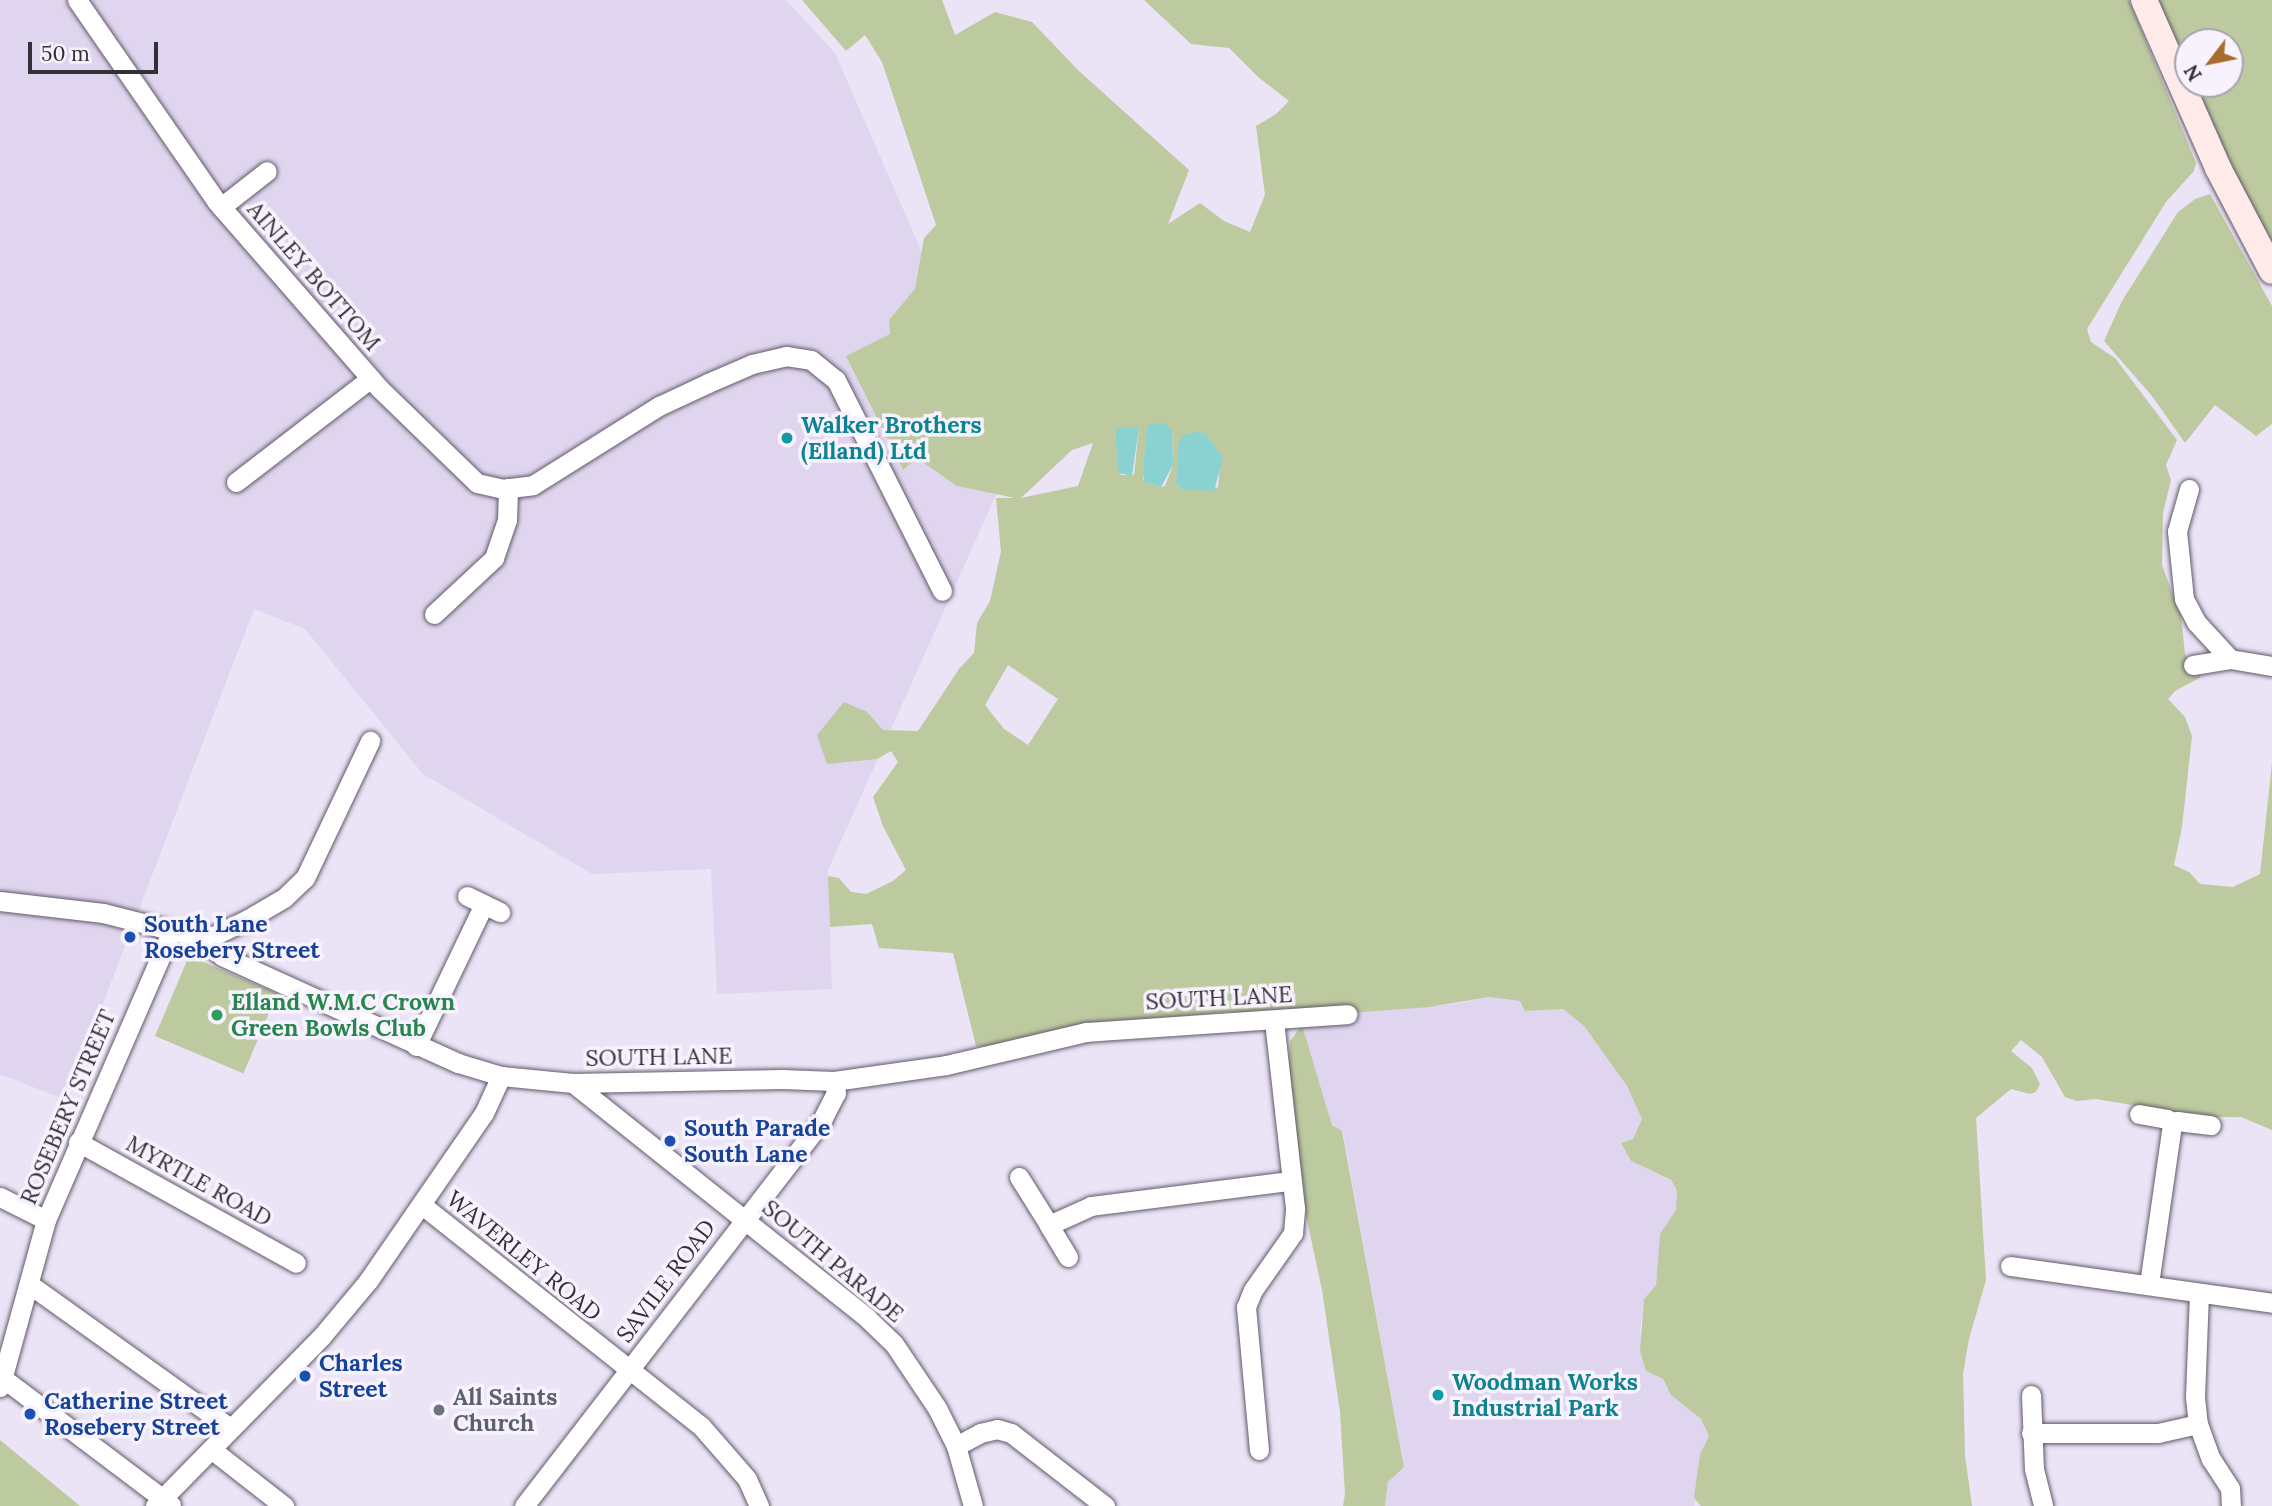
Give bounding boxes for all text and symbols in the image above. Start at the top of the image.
scale bar [32,28,161,72]
north arrow [2174,28,2244,98]
text: 50 m [41,40,90,67]
text: N [2179,60,2207,86]
street label: AINLEY BOTTOM [242,196,386,356]
place label: Walker Brothers (Elland) Ltd [801,411,982,465]
marker: Walker Brothers (Elland) Ltd [779,430,795,446]
place label: South Lane Rosebery Street [144,910,320,964]
marker: South Lane Rosebery Street [122,929,138,945]
street label: SOUTH LANE [1145,980,1293,1016]
place label: Elland W.M.C Crown Green Bowls Club [231,988,455,1042]
street label: ROSEBERY STREET [15,1005,121,1209]
marker: Elland W.M.C Crown Green Bowls Club [209,1007,225,1023]
street label: SOUTH LANE [585,1042,733,1072]
place label: South Parade South Lane [684,1114,830,1168]
street label: MYRTLE ROAD [121,1130,277,1232]
marker: South Parade South Lane [662,1133,678,1149]
street label: WAVERLEY ROAD [441,1185,607,1327]
street label: SOUTH PARADE [757,1194,909,1328]
street label: SAVILE ROAD [611,1214,721,1348]
place label: Charles Street [319,1349,403,1403]
marker: Charles Street [297,1368,313,1384]
place label: Woodman Works Industrial Park [1452,1368,1638,1422]
place label: All Saints Church [453,1383,557,1437]
place label: Catherine Street Rosebery Street [44,1387,228,1441]
marker: Woodman Works Industrial Park [1430,1387,1446,1403]
marker: All Saints Church [431,1402,447,1418]
marker: Catherine Street Rosebery Street [22,1406,38,1422]

